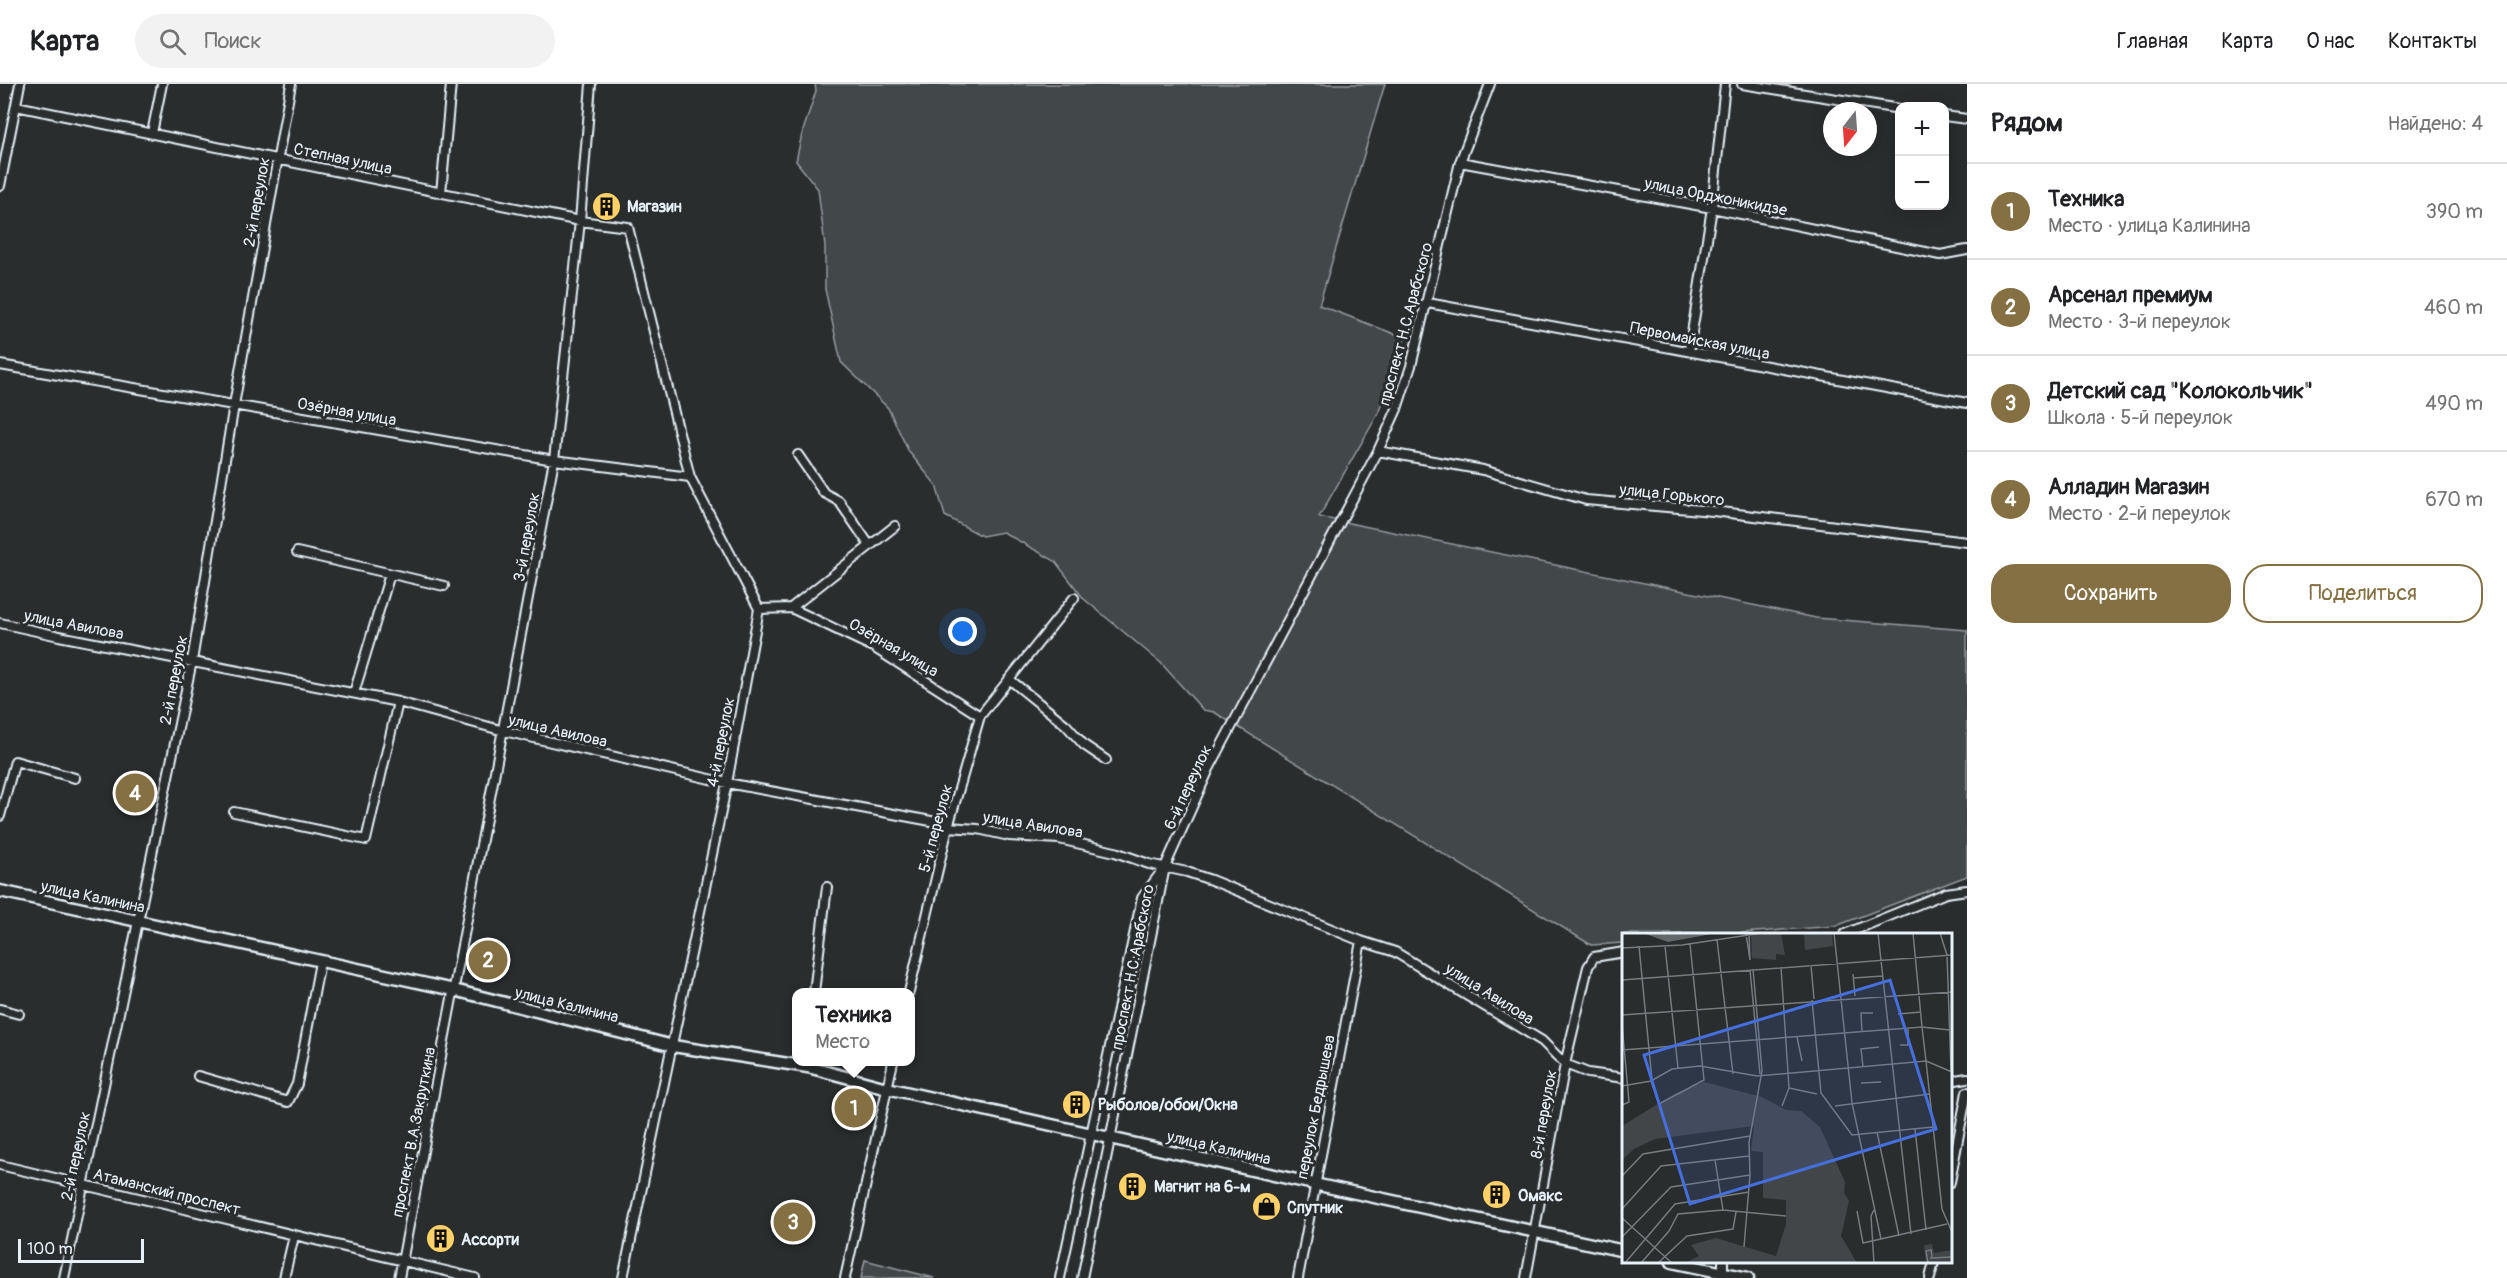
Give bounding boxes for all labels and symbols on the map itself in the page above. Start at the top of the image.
north arrow [1823,102,1877,156]
street label: Степная улица [292,139,394,179]
street label: 2-й переулок [239,156,275,248]
street label: улица Орджоникидзе [1642,173,1789,221]
building icon: Магазин [590,190,622,222]
place label: Магазин [627,197,682,217]
street label: проспект Н.С.Арабского [1375,240,1438,408]
street label: Первомайская улица [1628,318,1771,364]
street label: Озёрная улица [296,393,398,431]
street label: улица Горького [1617,479,1726,510]
street label: 3-й переулок [509,491,545,583]
street label: улица Авилова [21,605,125,644]
street label: Озёрная улица [845,614,942,682]
your location [948,617,977,646]
street label: 2-й переулок [156,634,192,727]
street label: 4-й переулок [702,696,739,789]
street label: улица Авилова [505,710,609,752]
street label: 6-й переулок [1160,742,1216,833]
pin: 4 [116,770,154,816]
street label: 5-й переулок [915,782,957,874]
street label: улица Авилова [980,807,1084,843]
street label: улица Калинина [38,876,147,918]
street label: проспект Н.С.Арабского [1107,882,1159,1052]
inset map [1622,933,1952,1263]
pin: 2 [468,938,508,982]
street label: улица Авилова [1440,958,1538,1029]
street label: улица Калинина [512,982,621,1027]
street label: переулок Бедрышева [1292,1033,1340,1181]
street label: проспект В.А.Закруткина [388,1045,440,1219]
street label: 8-й переулок [1526,1068,1562,1160]
pin: 1 [834,1086,874,1130]
building icon: Рыболов/обои/Окна [1061,1088,1093,1120]
place label: Рыболов/обои/Окна [1098,1095,1238,1115]
street label: 2-й переулок [57,1110,95,1203]
street label: улица Калинина [1164,1126,1273,1170]
street label: Атаманский проспект [91,1164,243,1220]
building icon: Магнит на 6-м [1117,1170,1149,1202]
place label: Магнит на 6-м [1154,1177,1251,1197]
building icon: Омакс [1481,1179,1513,1211]
place label: Омакс [1518,1186,1563,1206]
shop icon: Спутник [1250,1191,1282,1223]
place label: Спутник [1287,1198,1343,1218]
pin: 3 [774,1200,812,1244]
building icon: Ассорти [424,1223,456,1255]
place label: Ассорти [461,1230,520,1250]
scale bar [18,1236,144,1264]

